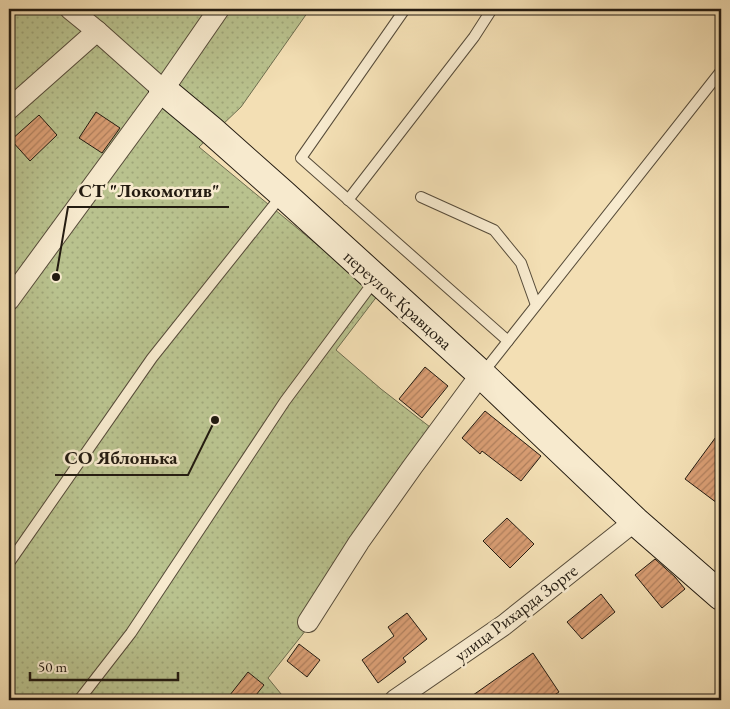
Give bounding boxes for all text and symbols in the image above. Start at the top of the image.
callout: СТ "Локомотив" [68,173,229,207]
text: СТ "Локомотив" [79,178,219,203]
street label: переулок Кравцова [339,245,458,355]
callout: СО Яблонька [55,441,188,475]
text: СО Яблонька [64,445,178,470]
street label: улица Рихарда Зорге [450,559,582,666]
scale bar [30,649,178,681]
text: 50 m [38,657,67,676]

